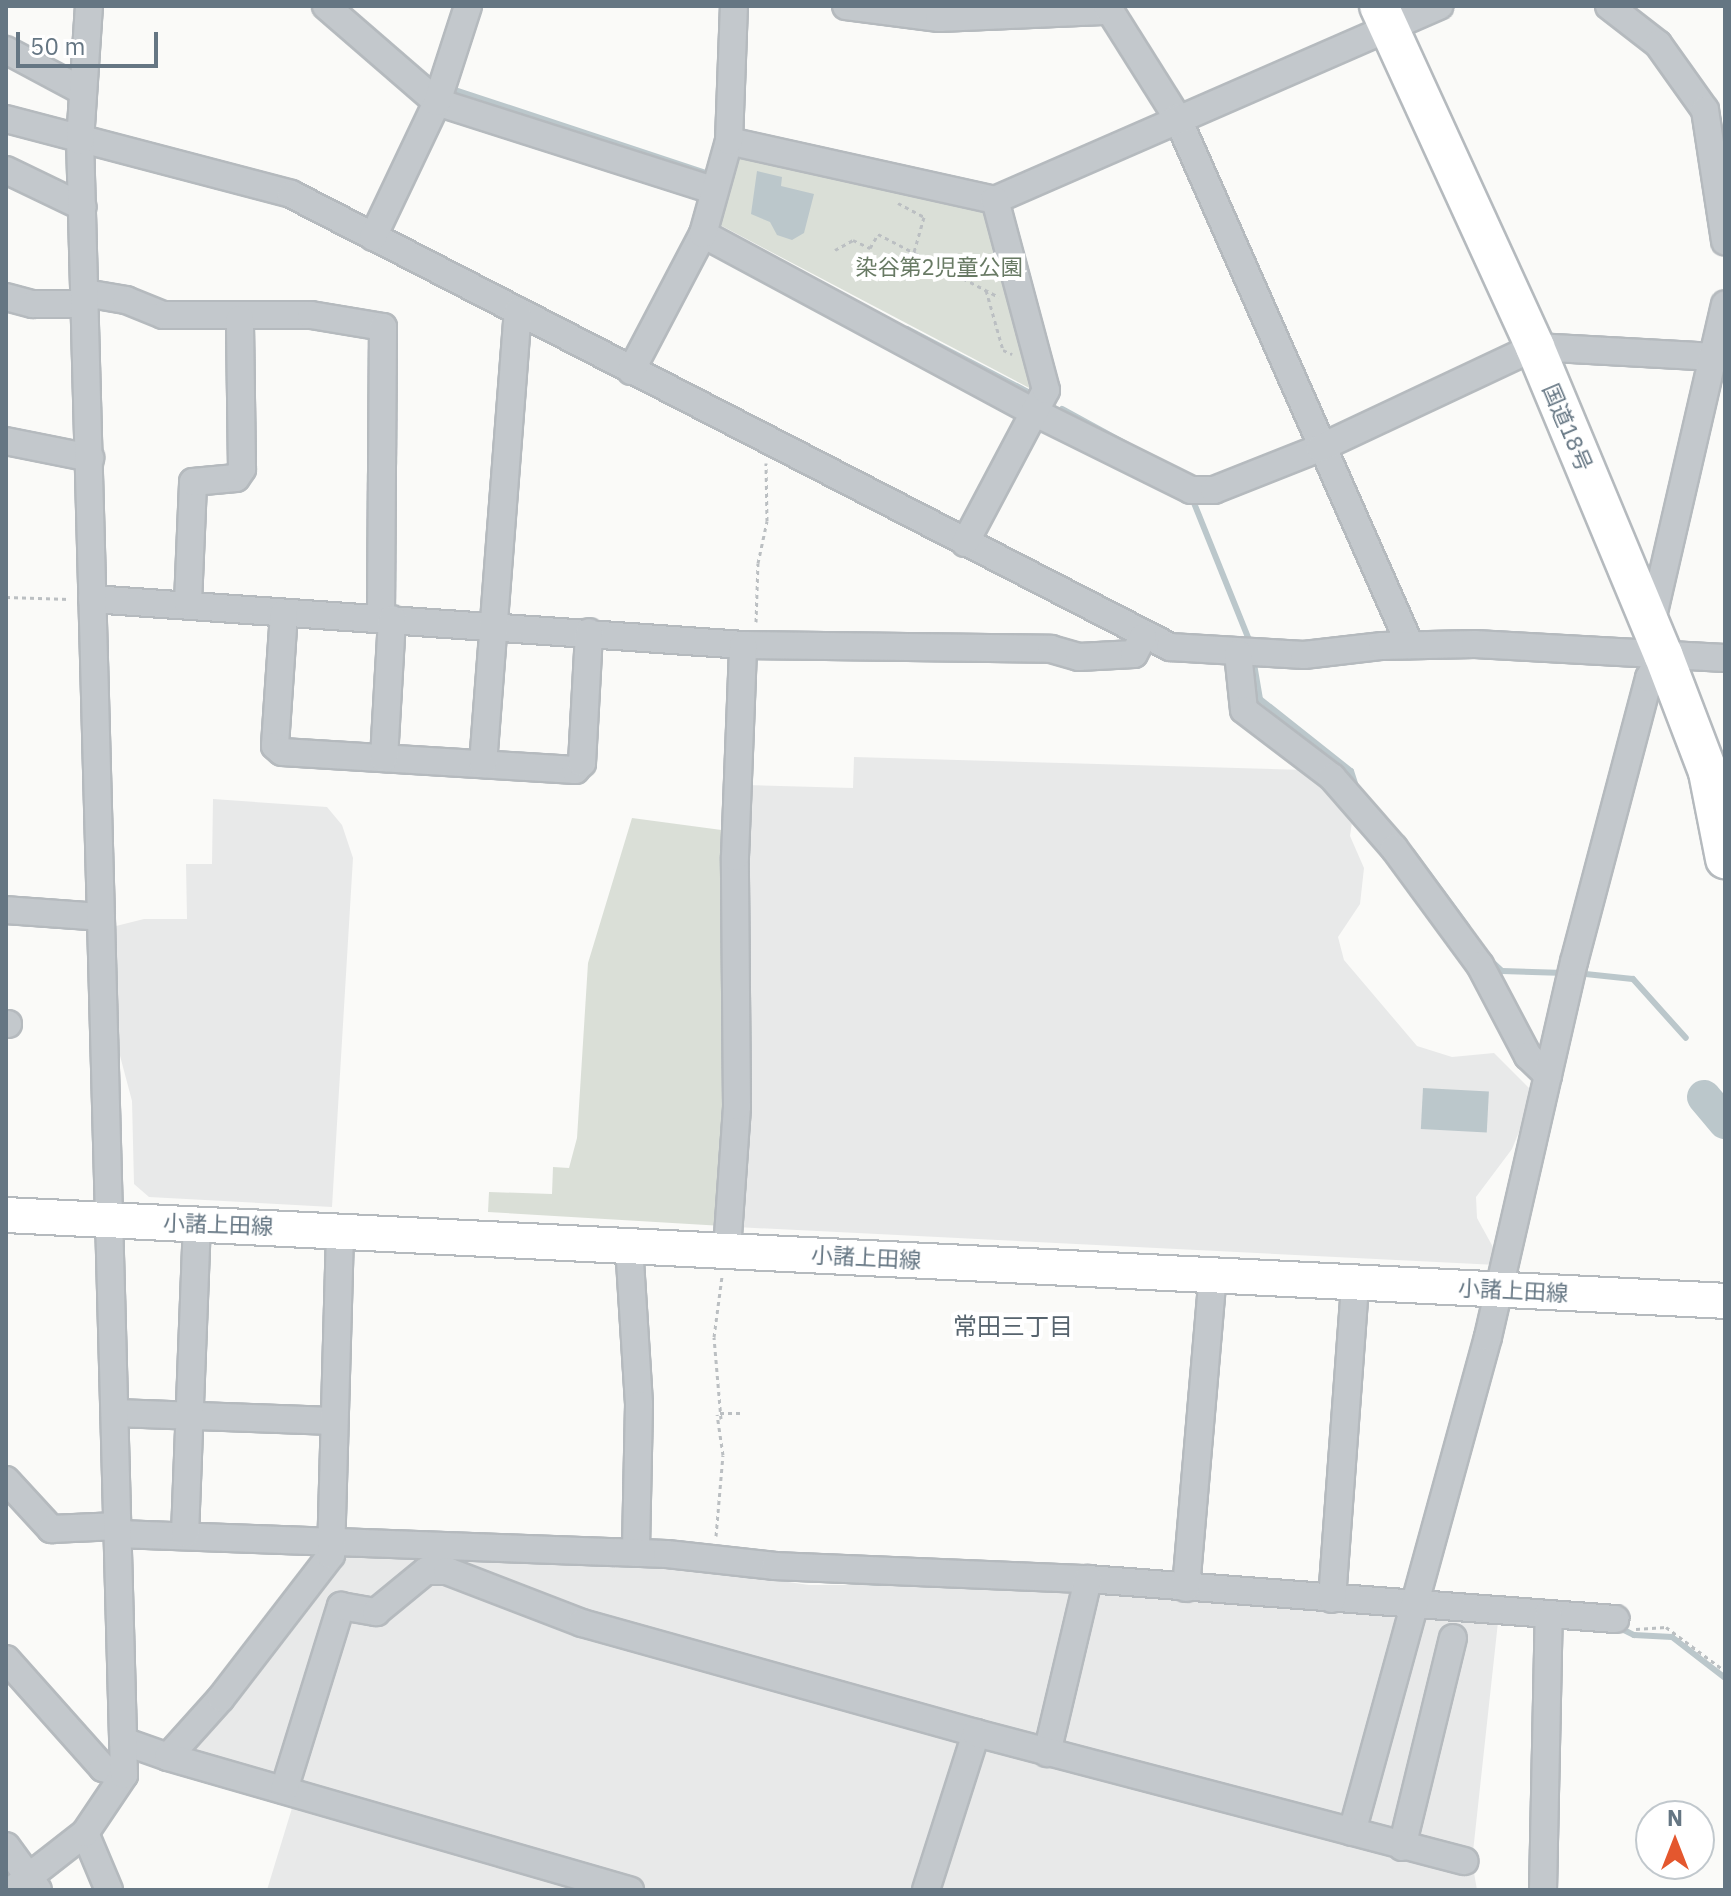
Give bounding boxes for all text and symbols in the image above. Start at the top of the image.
scale bar [20,16,162,66]
text: 50 m [30,30,85,62]
park label: 染谷第2児童公園 [855,254,1023,280]
street label: 国道18号 [1538,379,1598,475]
street label: 小諸上田線 [163,1209,273,1239]
street label: 小諸上田線 [810,1241,922,1273]
street label: 小諸上田線 [1457,1274,1569,1306]
district label: 常田三丁目 [953,1313,1073,1341]
north arrow [1635,1800,1715,1880]
text: N [1667,1803,1683,1832]

